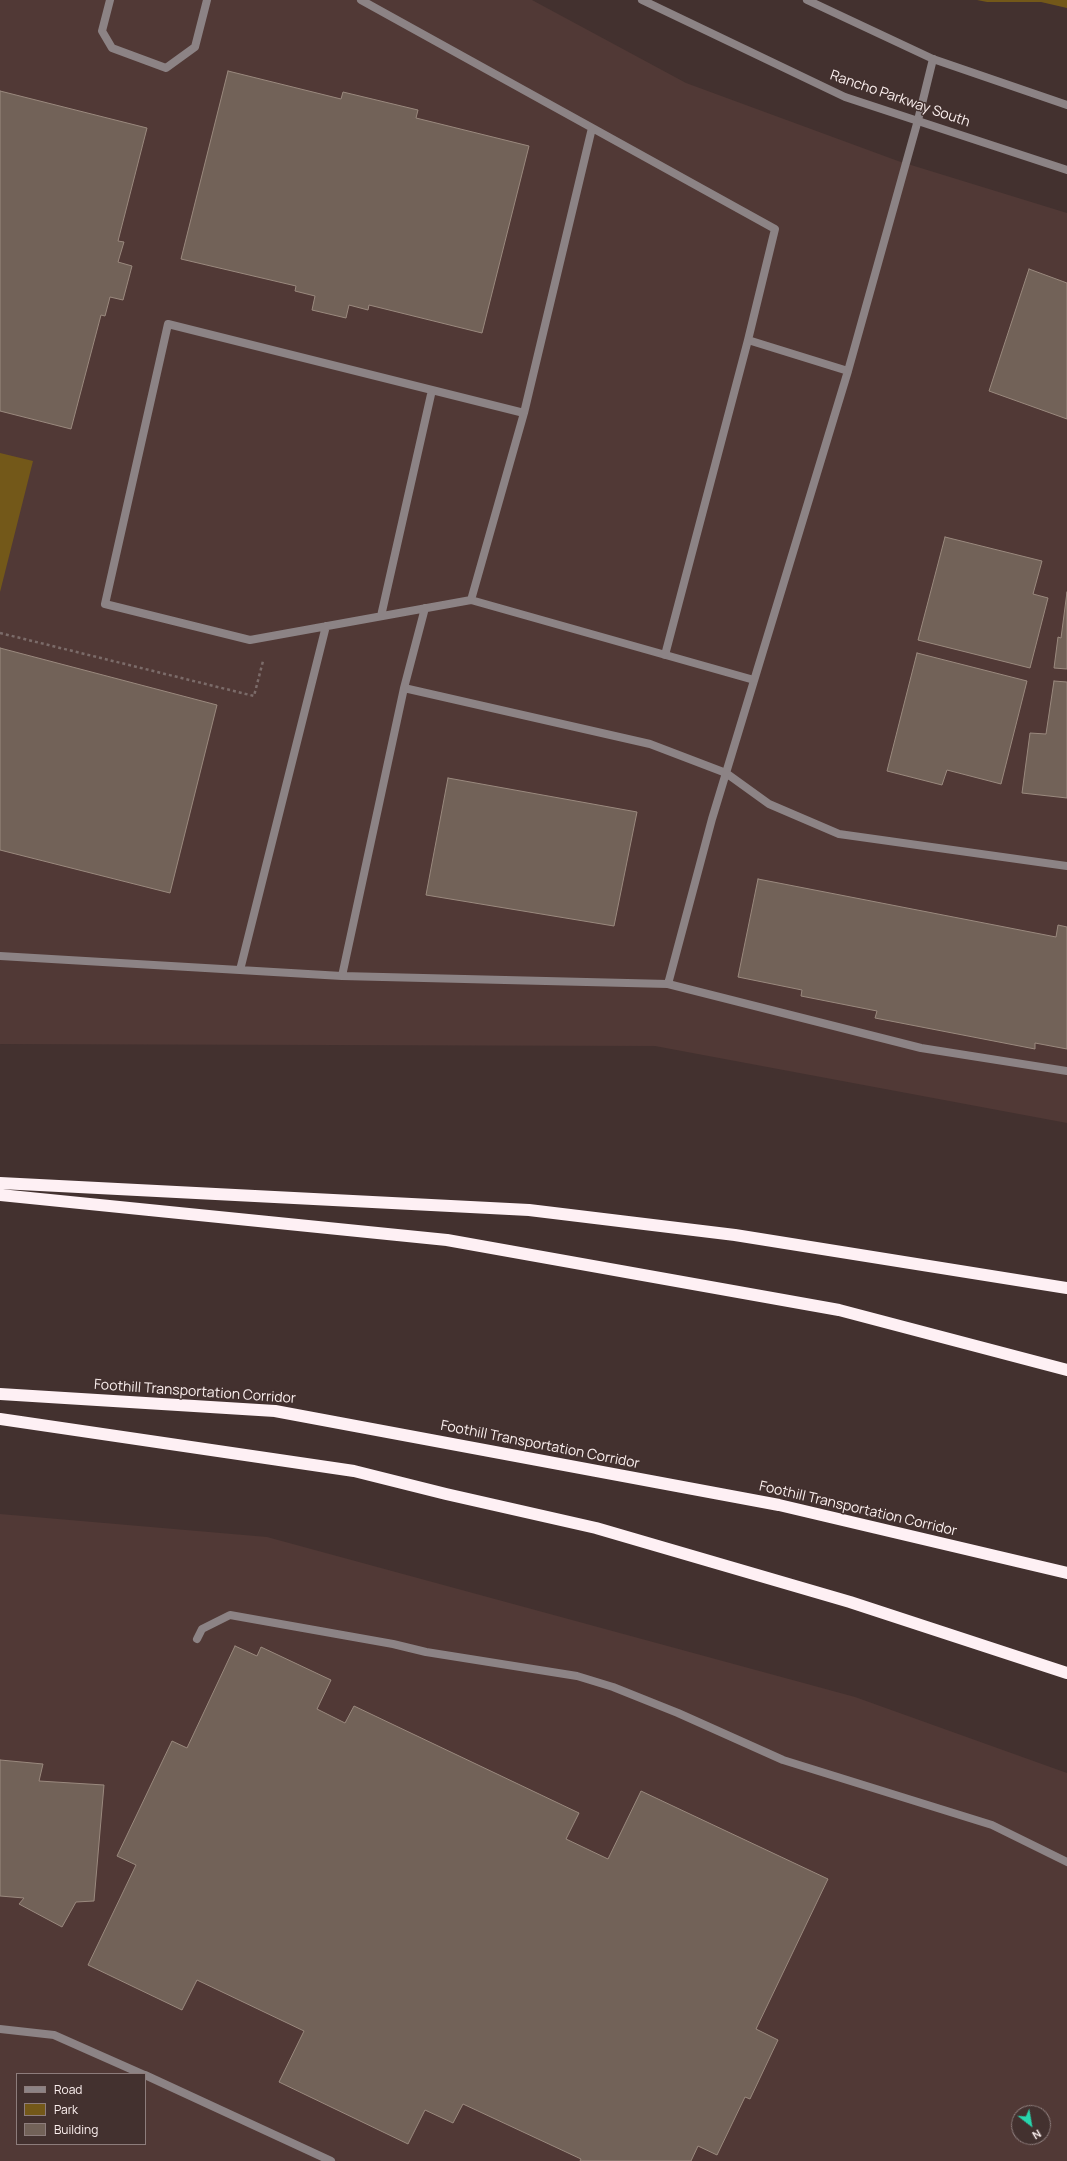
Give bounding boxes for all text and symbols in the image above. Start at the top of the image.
street label: Rancho Parkway South [828,67,972,131]
street label: Foothill Transportation Corridor [93,1377,297,1407]
street label: Foothill Transportation Corridor [439,1417,641,1473]
street label: Foothill Transportation Corridor [758,1478,958,1540]
legend [16,2073,146,2145]
text: Road [54,2081,82,2098]
text: Park [54,2101,78,2118]
north arrow [1011,2105,1051,2145]
text: Building [54,2121,98,2138]
text: N [1030,2126,1044,2143]

